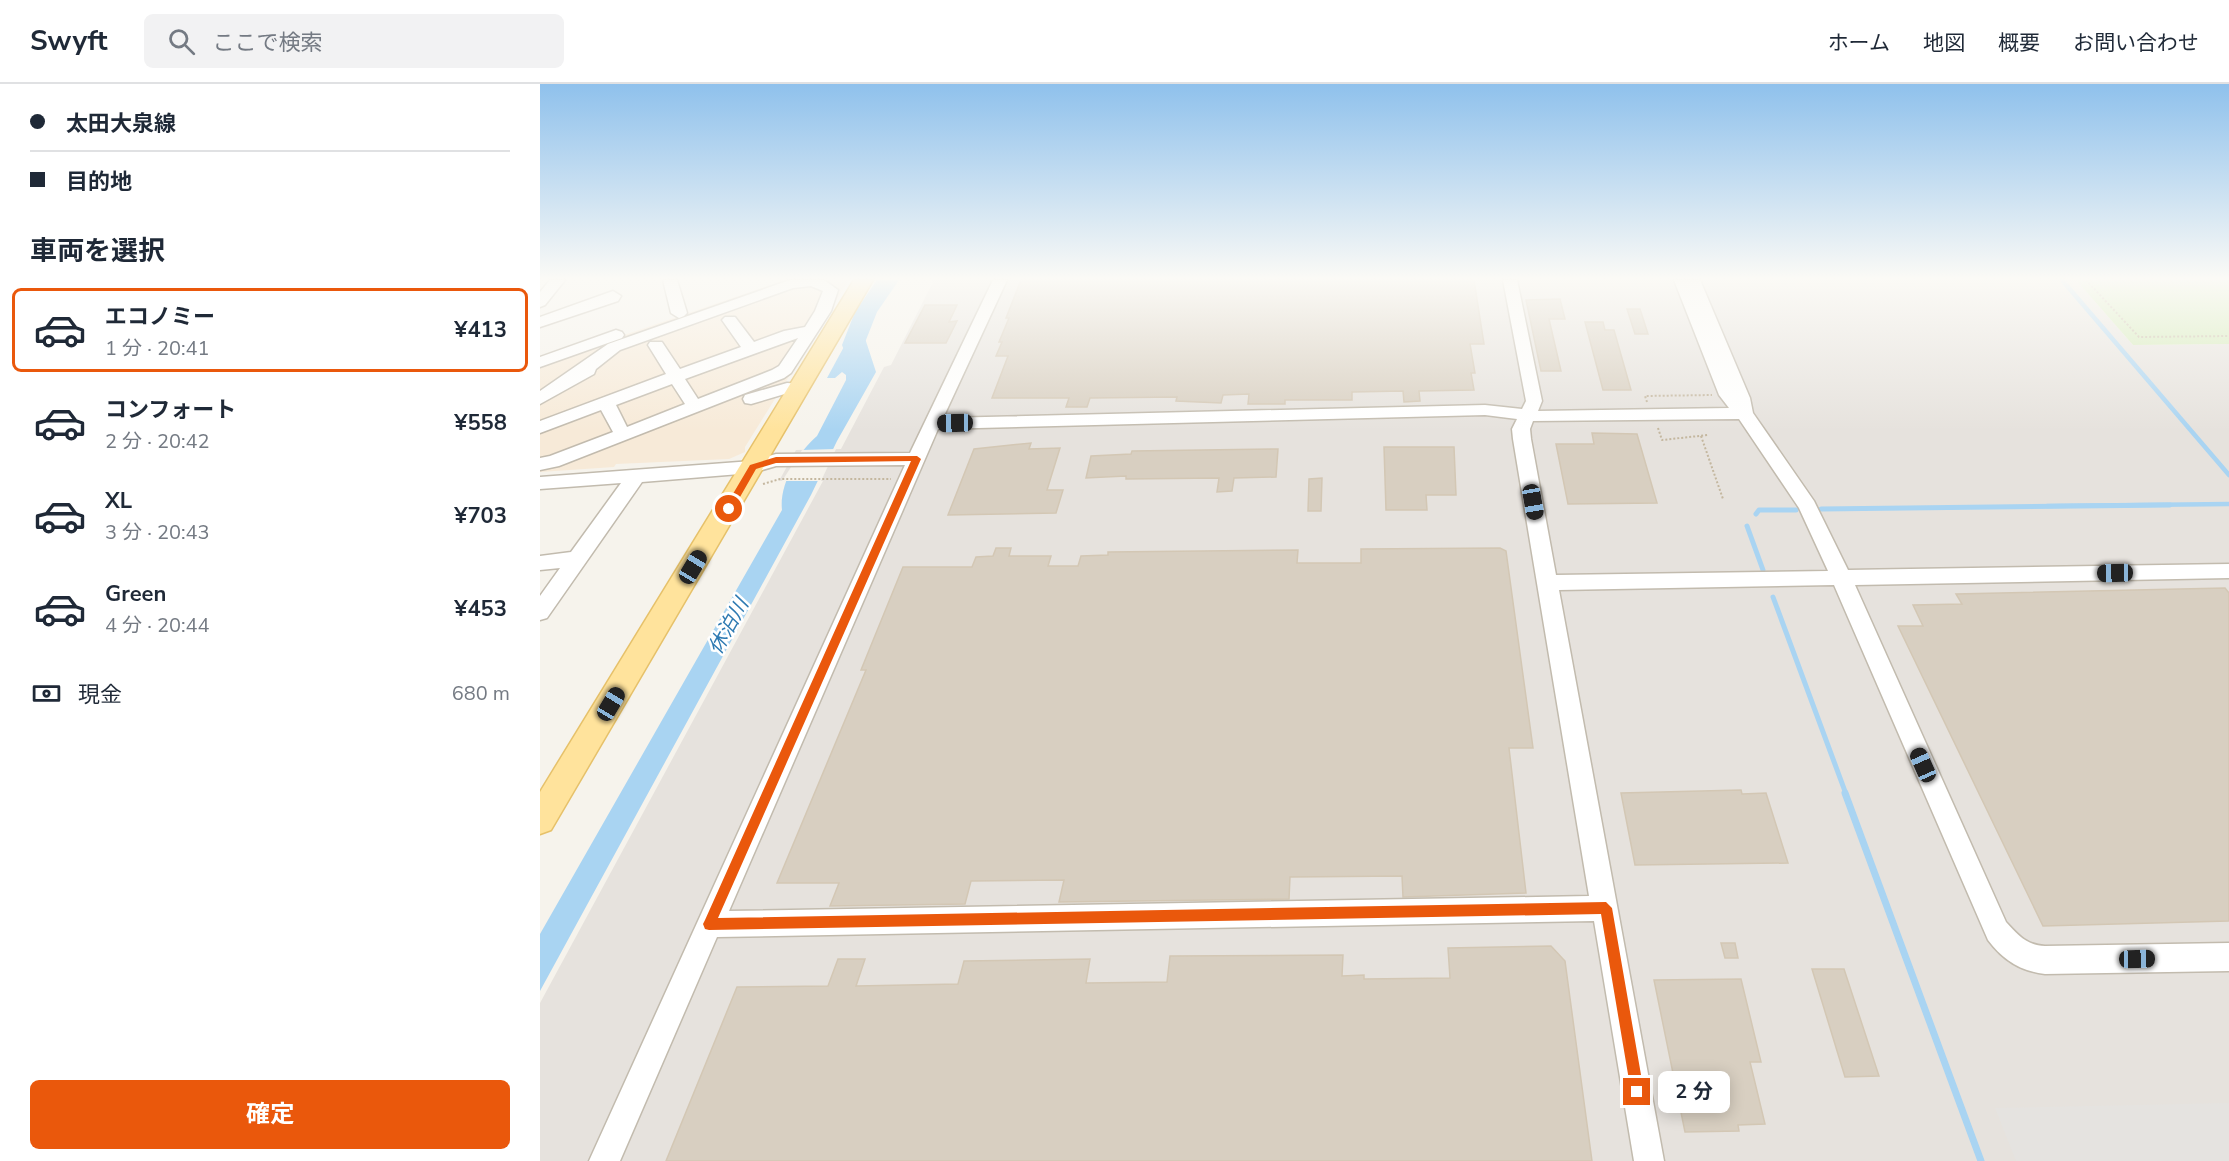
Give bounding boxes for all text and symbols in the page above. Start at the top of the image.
search box [144,14,564,68]
text: Swyft [30,22,108,60]
icon: search [165,25,198,58]
text: ここで検索 [213,28,323,58]
text: ホーム [1828,29,1890,57]
text: 地図 [1923,29,1965,57]
text: 概要 [1998,29,2040,57]
text: お問い合わせ [2073,29,2199,57]
text: 太田大泉線 [66,109,176,139]
text: 目的地 [66,167,132,197]
text: 車両を選択 [30,233,165,270]
text: エコノミー [105,302,215,332]
icon: car [33,303,87,357]
text: ¥413 [454,315,507,345]
text: 1 分 · 20:41 [105,335,210,362]
text: コンフォート [105,395,236,425]
icon: car [33,396,87,450]
text: ¥558 [454,408,507,438]
car [937,414,973,432]
text: 2 分 · 20:42 [105,428,210,455]
car [1521,483,1545,521]
text: XL [105,486,132,516]
icon: car [33,489,87,543]
route start [715,495,742,522]
text: ¥703 [454,501,507,531]
text: 3 分 · 20:43 [105,519,210,546]
car [676,547,710,587]
car [2097,564,2133,582]
text: Green [105,579,166,609]
icon: car [33,582,87,636]
water label: 休泊川 [702,592,756,659]
text: ¥453 [454,594,507,624]
text: 4 分 · 20:44 [105,612,210,639]
icon: cash [30,677,63,710]
text: 現金 [78,680,122,710]
text: 680 m [452,680,510,707]
car [594,684,628,724]
car [1907,745,1939,785]
car [2119,950,2155,968]
callout: 2 分 [1658,1071,1730,1113]
route end [1623,1078,1650,1105]
text: 2 分 [1675,1078,1713,1105]
button: 確定 [30,1080,510,1149]

